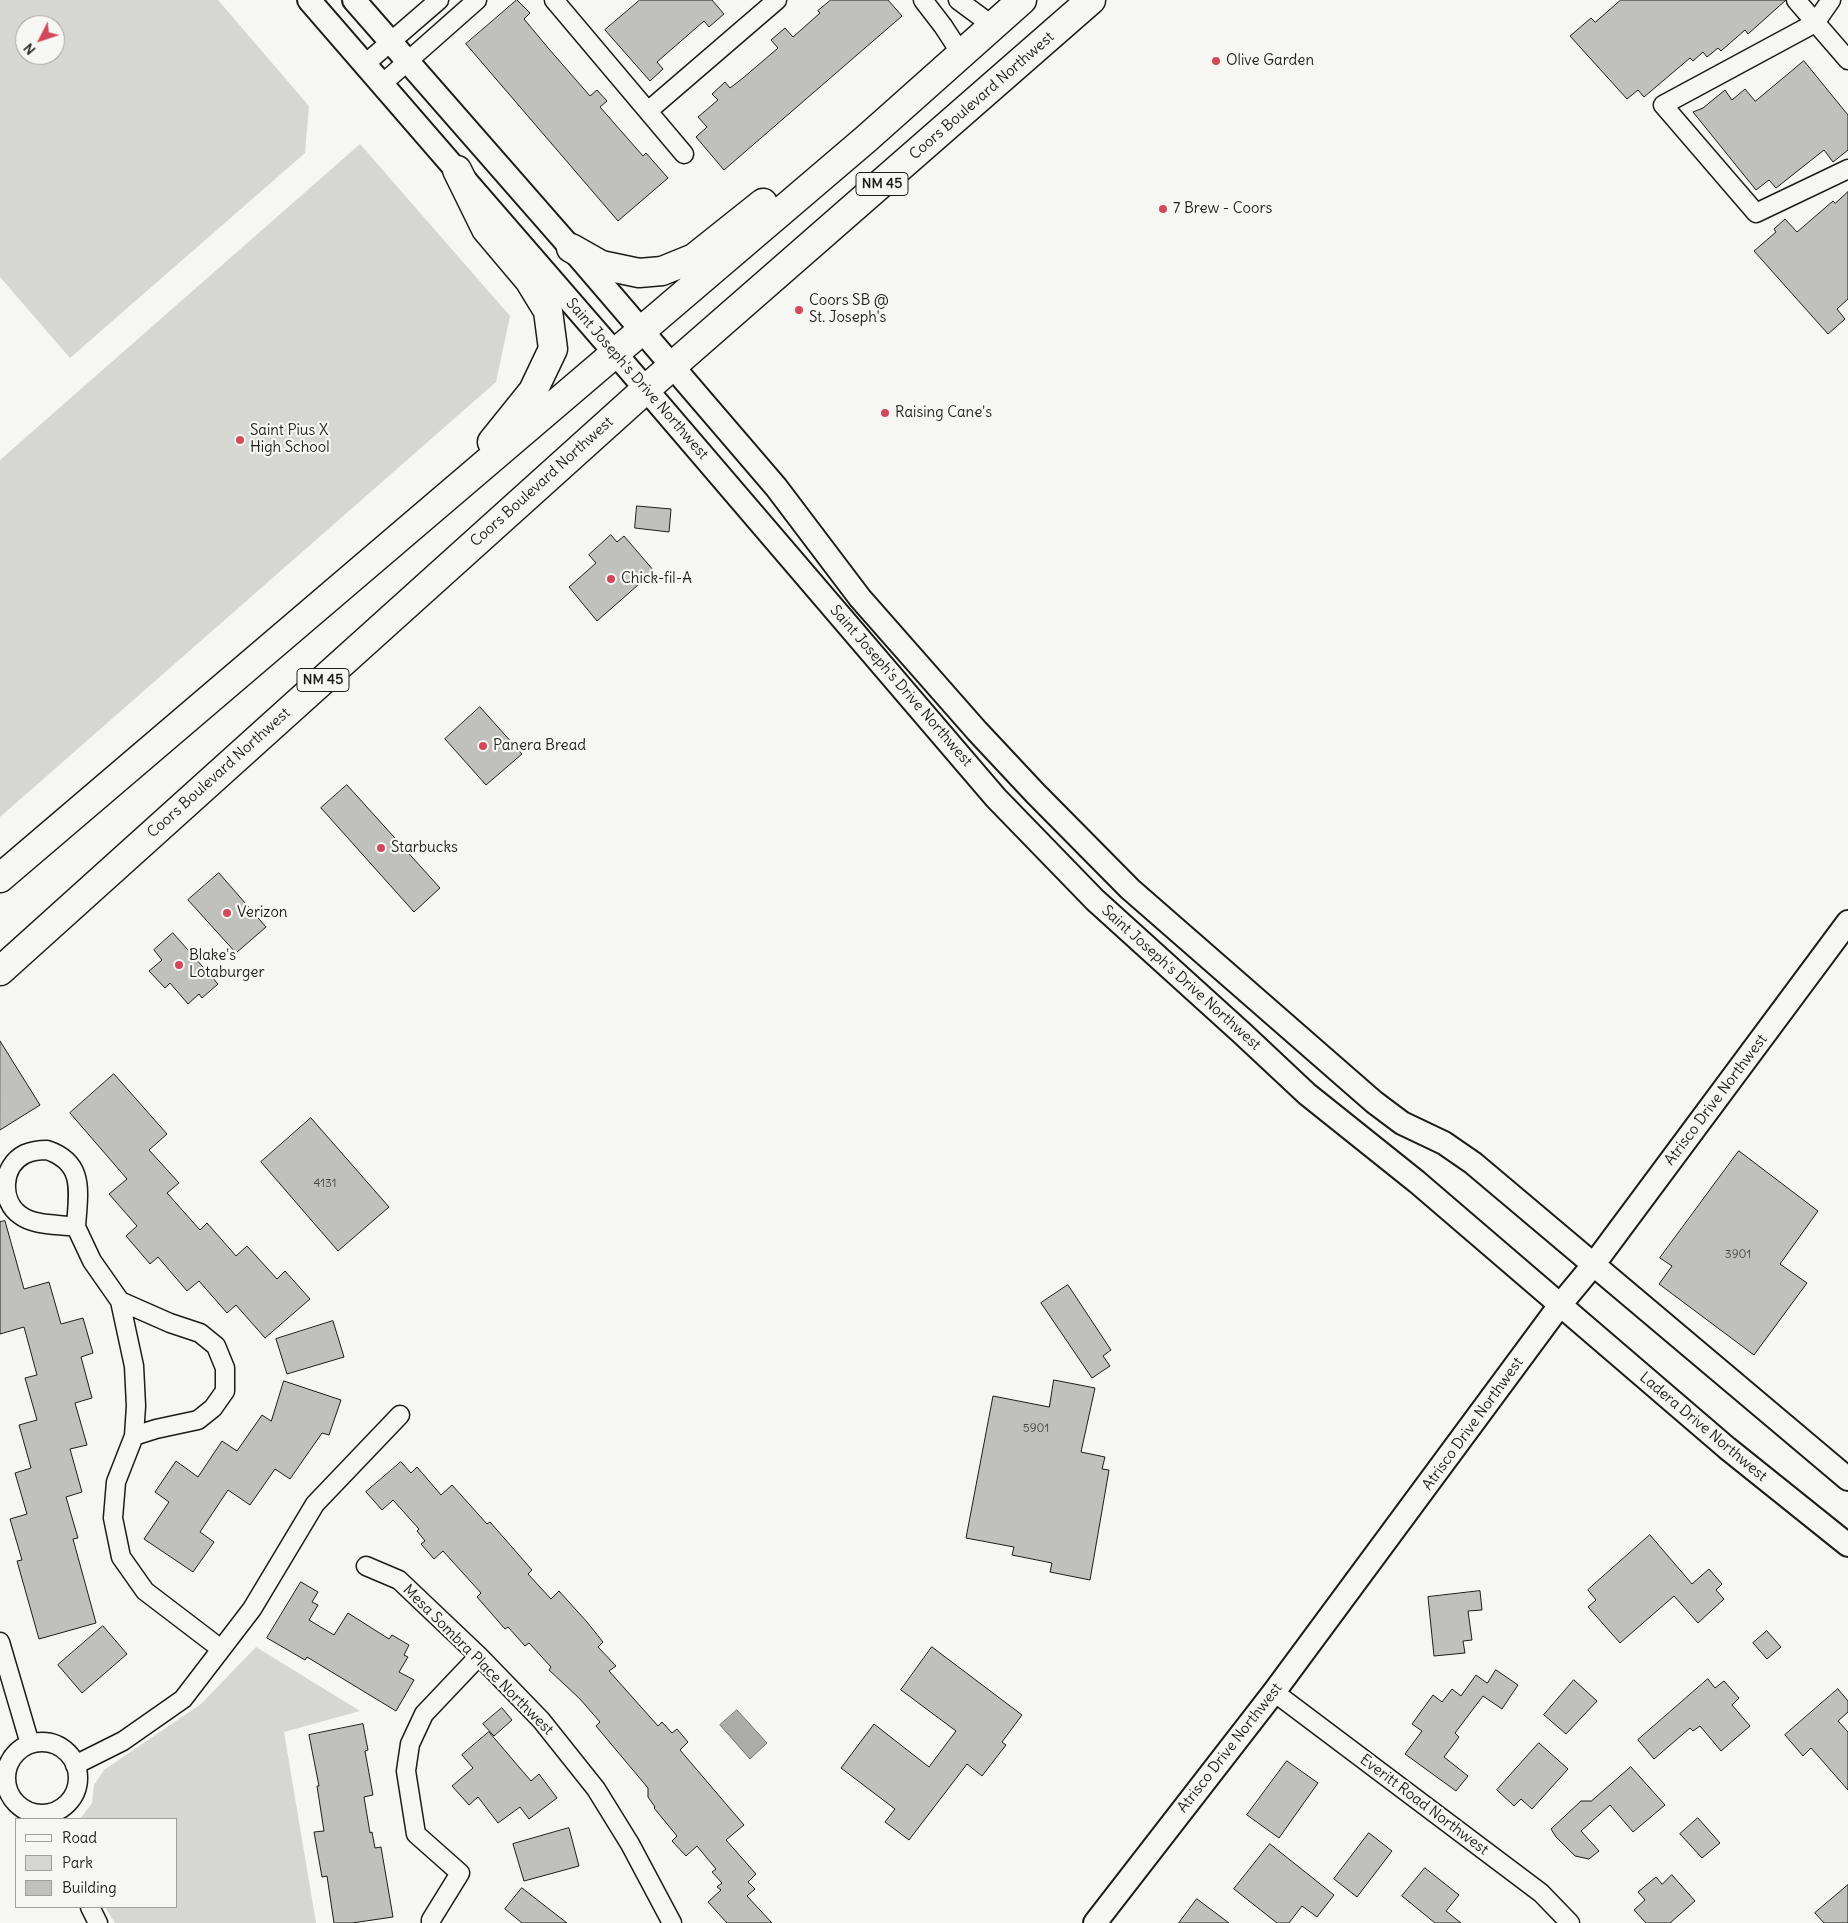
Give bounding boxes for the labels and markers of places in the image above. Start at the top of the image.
place label: Olive Garden [1226,52,1314,70]
marker: Olive Garden [1210,55,1222,67]
place label: 7 Brew - Coors [1173,200,1272,218]
marker: 7 Brew - Coors [1157,203,1169,215]
place label: Coors SB @ St. Joseph's [809,292,889,327]
marker: Coors SB @ St. Joseph's [793,304,805,316]
place label: Raising Cane's [895,404,992,422]
marker: Raising Cane's [879,407,891,419]
place label: Saint Pius X High School [250,422,330,457]
marker: Saint Pius X High School [234,434,246,446]
place label: Chick-fil-A [621,570,692,588]
marker: Chick-fil-A [605,573,617,585]
place label: Panera Bread [493,737,586,755]
marker: Panera Bread [477,740,489,752]
place label: Starbucks [391,839,458,857]
marker: Starbucks [375,842,387,854]
place label: Verizon [237,904,288,922]
marker: Verizon [221,907,233,919]
place label: Blake's Lotaburger [189,947,264,982]
marker: Blake's Lotaburger [173,959,185,971]

